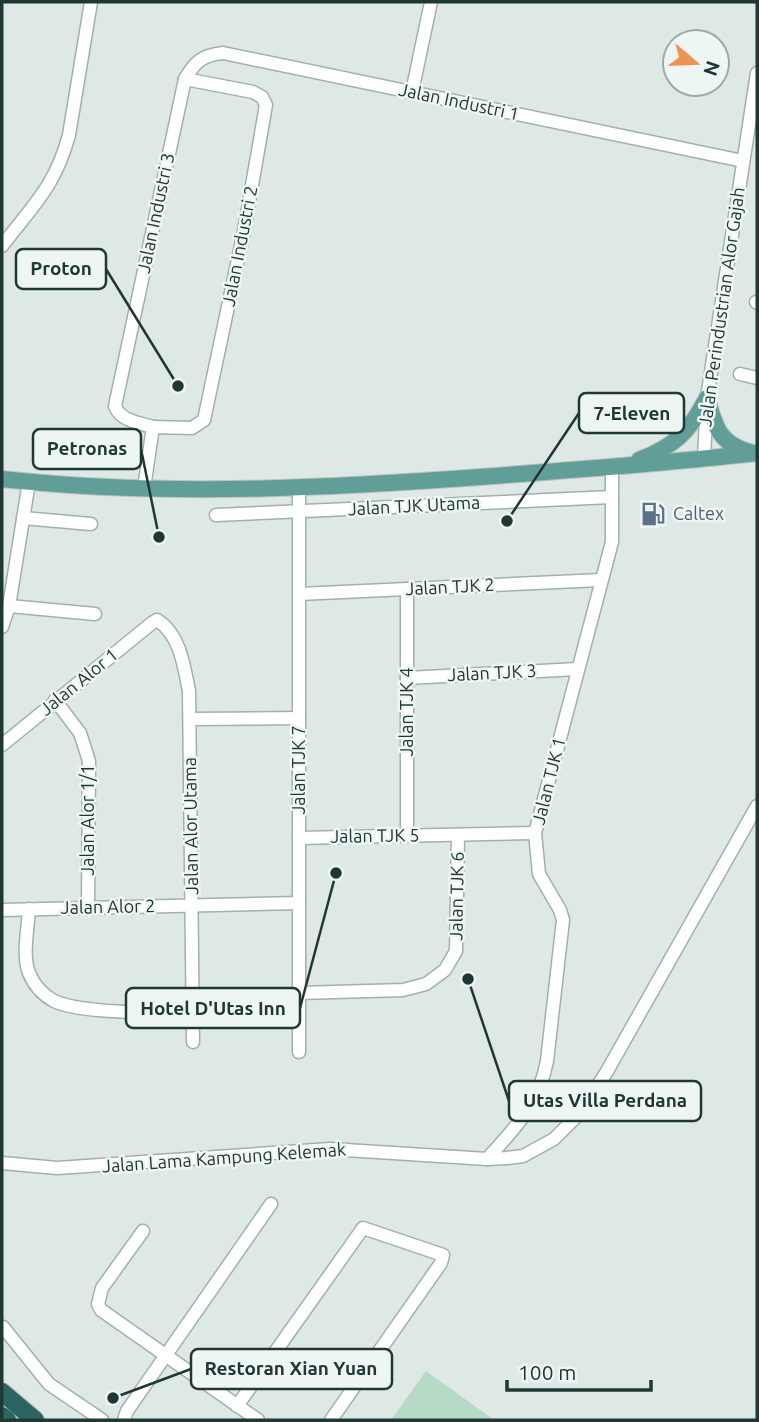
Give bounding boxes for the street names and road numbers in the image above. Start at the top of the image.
street label: Jalan Industri 1 [397,78,521,124]
street label: Jalan Industri 3 [132,151,178,275]
street label: Jalan Industri 2 [218,184,261,308]
street label: Jalan Perindustrian Alor Gajah [694,186,748,428]
street label: Jalan TJK Utama [347,492,481,518]
street label: Jalan TJK 2 [405,574,495,598]
street label: Jalan Alor 1 [35,644,121,719]
street label: Jalan TJK 3 [447,660,537,684]
street label: Jalan TJK 4 [396,667,416,757]
street label: Jalan TJK 7 [288,725,308,815]
street label: Jalan TJK 1 [528,735,569,826]
street label: Jalan Alor Utama [179,757,201,895]
street label: Jalan Alor 1/1 [77,764,97,876]
street label: Jalan TJK 5 [330,824,420,846]
street label: Jalan TJK 6 [445,851,467,941]
street label: Jalan Alor 2 [61,895,155,917]
street label: Jalan Lama Kampung Kelemak [101,1139,347,1176]

